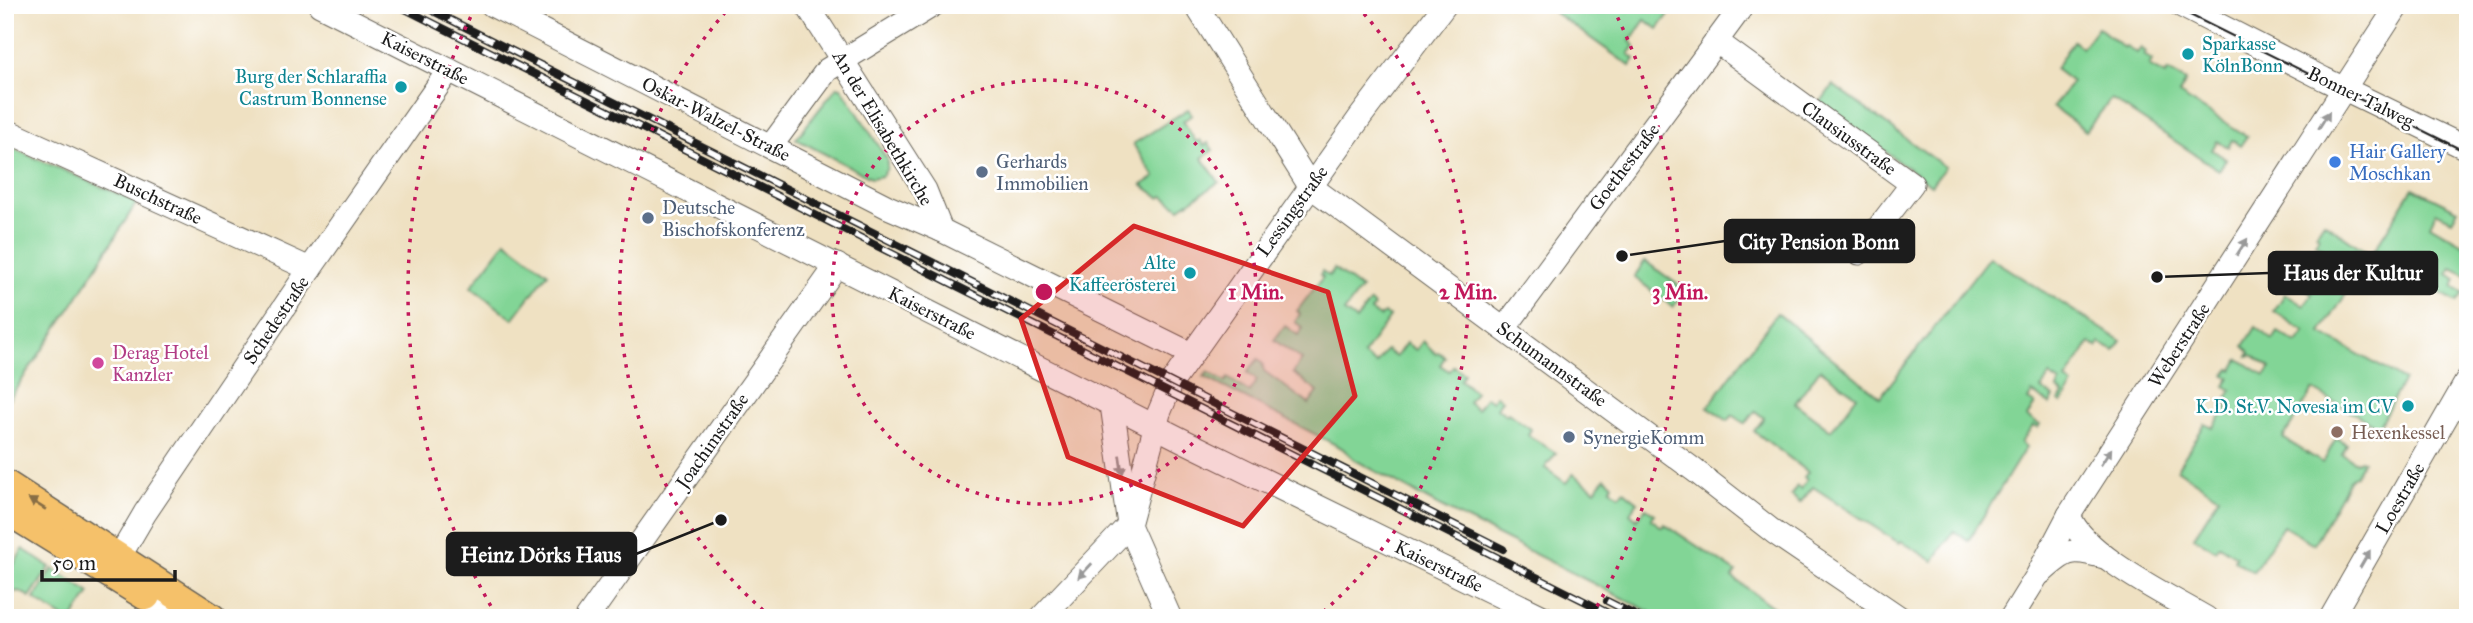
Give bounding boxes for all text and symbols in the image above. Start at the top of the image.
street label: Kaiserstraße [377,26,473,90]
place label: Sparkasse KölnBonn [2202,32,2283,77]
street label: An der Elisabethkirche [827,45,938,210]
marker: Sparkasse KölnBonn [2180,46,2196,62]
street label: Bonner Talweg [2303,61,2418,134]
place label: Burg der Schlaraffia Castrum Bonnense [235,65,388,110]
street label: Oskar-Walzel-Straße [638,72,794,166]
marker: Burg der Schlaraffia Castrum Bonnense [393,79,409,95]
street label: Clausiusstraße [1797,96,1901,180]
one-way arrow [2317,111,2330,130]
street label: Goethestraße [1584,119,1664,215]
place label: Hair Gallery Moschkan [2349,140,2447,185]
place label: Gerhards Immobilien [996,150,1089,195]
marker: Hair Gallery Moschkan [2327,154,2343,170]
street label: Lessingstraße [1251,161,1334,262]
marker: Gerhards Immobilien [974,164,990,180]
street label: Buschstraße [110,169,206,229]
place label: Deutsche Bischofskonferenz [662,196,805,241]
marker: Deutsche Bischofskonferenz [640,210,656,226]
callout: City Pension Bonn [1725,220,1914,262]
text: City Pension Bonn [1739,229,1900,255]
one-way arrow [2235,238,2249,256]
place label: Alte Kaffeerösterei [1069,251,1176,296]
callout: Haus der Kultur [2269,252,2437,294]
text: Haus der Kultur [2283,260,2424,286]
marker: Alte Kaffeerösterei [1182,265,1198,281]
street label: Schedestraße [238,271,314,368]
text: 1 Min. [1228,279,1284,305]
text: 2 Min. [1439,279,1497,305]
text: 3 Min. [1652,279,1708,305]
centre of rings [1032,280,1056,304]
street label: Kaiserstraße [884,281,980,345]
street label: Weberstraße [2143,298,2215,392]
street label: Schumannstraße [1492,316,1612,412]
place label: Derag Hotel Kanzler [112,341,210,386]
marker: Derag Hotel Kanzler [90,355,106,371]
street label: Joachimstraße [669,389,754,495]
place label: K.D. St.V. Novesia im CV [2195,395,2395,418]
marker: K.D. St.V. Novesia im CV [2400,398,2416,414]
place label: Hexenkessel [2351,421,2446,444]
marker: Hexenkessel [2329,424,2345,440]
place label: SynergieKomm [1583,426,1705,450]
marker: SynergieKomm [1561,429,1577,445]
one-way arrow [2099,448,2112,467]
one-way arrow [1116,454,1127,476]
street label: Loestraße [2370,458,2430,538]
one-way arrow [28,498,47,511]
callout: Heinz Dörks Haus [447,533,636,575]
street label: Kaiserstraße [1391,535,1487,597]
scale bar [42,539,175,583]
text: Heinz Dörks Haus [461,542,622,568]
one-way arrow [2359,549,2371,568]
text: 50 m [52,550,97,576]
one-way arrow [1077,562,1093,580]

